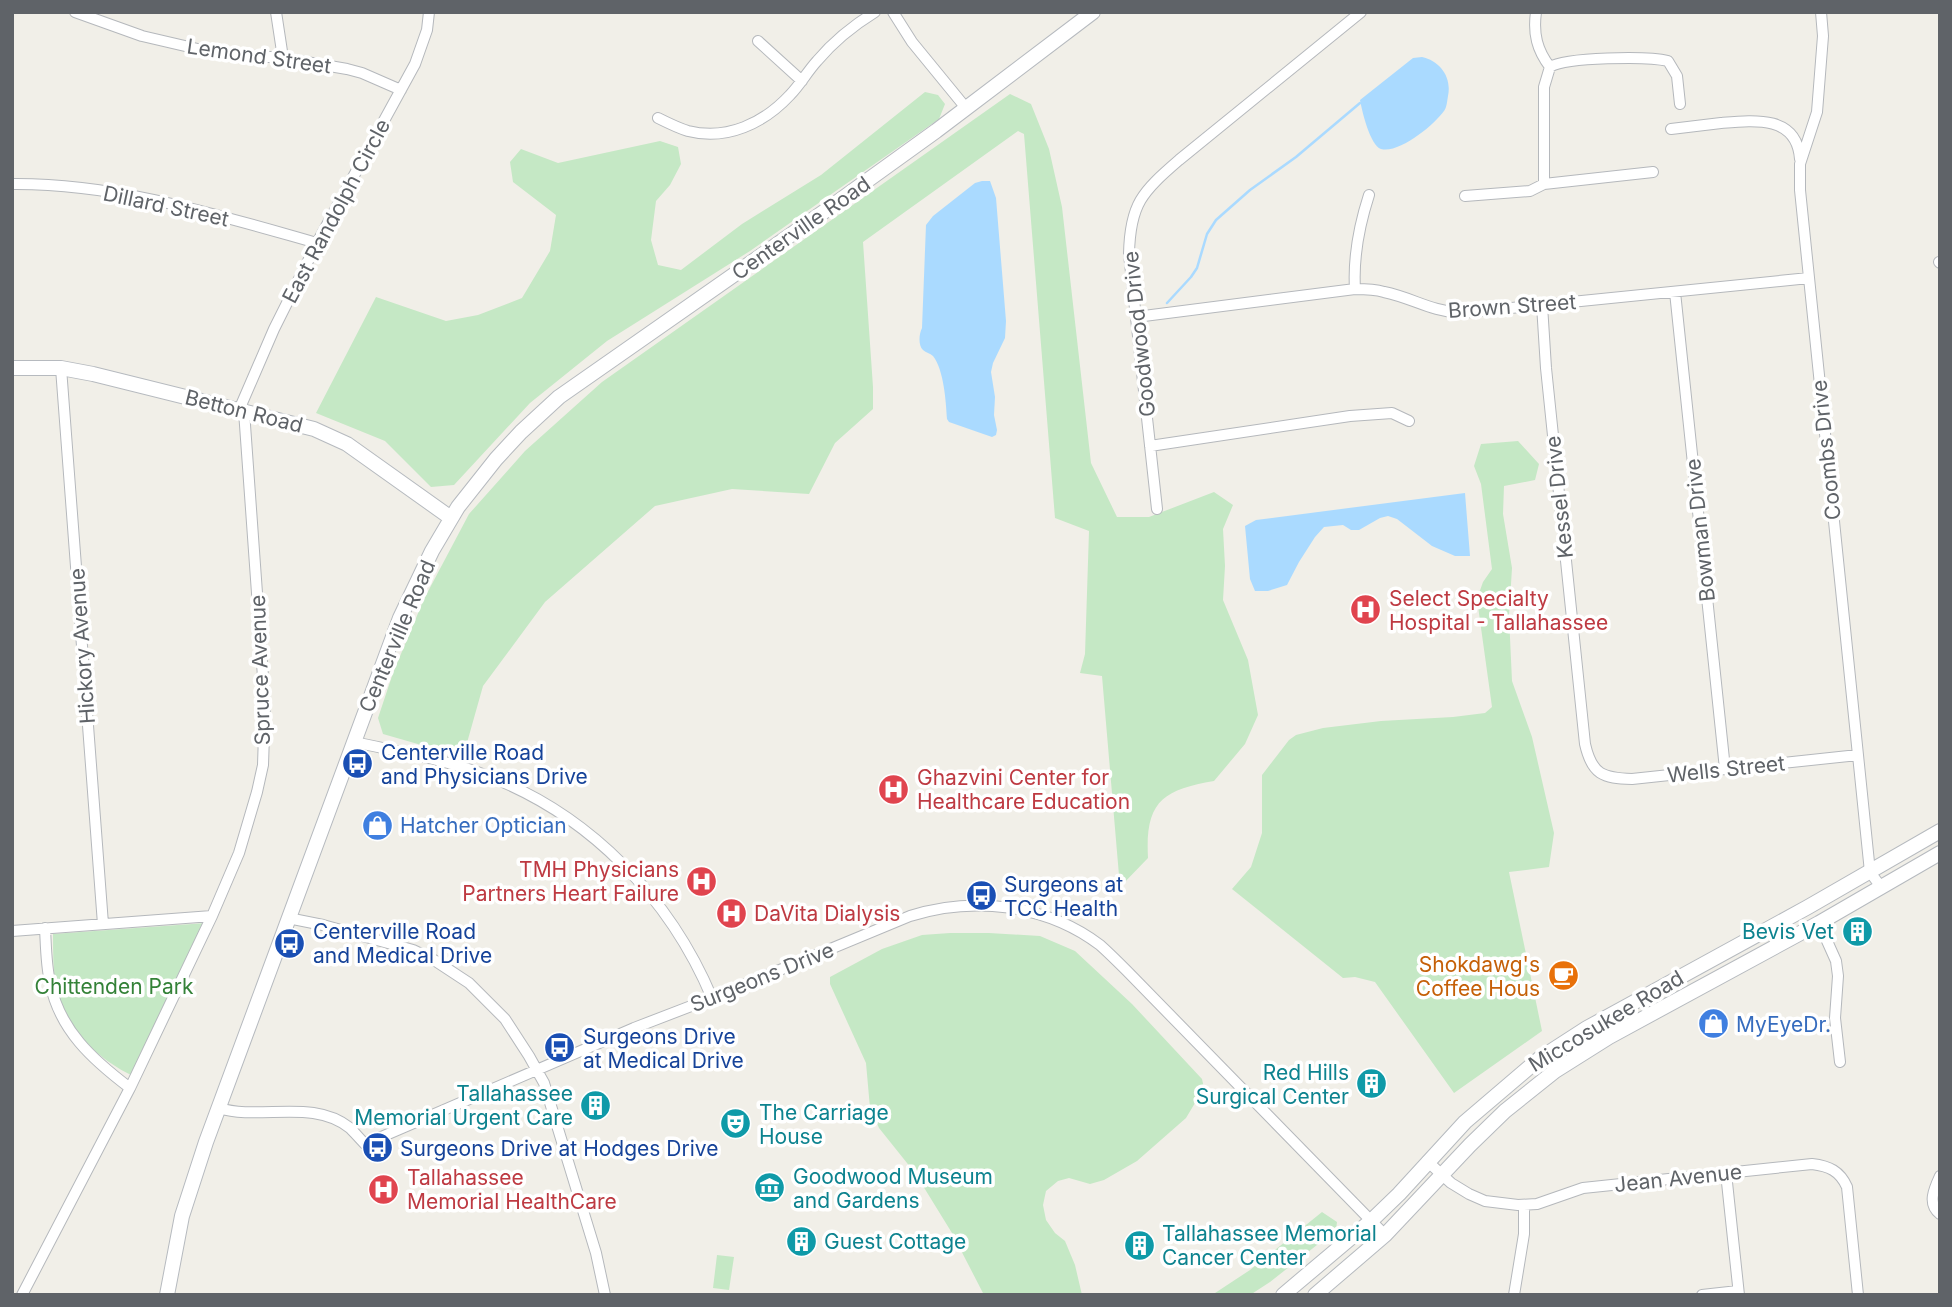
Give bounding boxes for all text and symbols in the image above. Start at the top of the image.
street label: Lemond Street [185,33,333,79]
street label: East Randolph Circle [277,115,395,307]
street label: Centerville Road [727,171,875,285]
street label: Dillard Street [101,180,231,232]
street label: Goodwood Drive [1118,250,1160,418]
street label: Brown Street [1447,289,1577,323]
street label: Coombs Drive [1806,379,1846,521]
street label: Betton Road [182,384,306,438]
street label: Kessel Drive [1540,435,1578,559]
street label: Bowman Drive [1680,457,1720,603]
street label: Centerville Road [354,556,440,716]
street label: Hickory Avenue [64,567,100,725]
place label: Select Specialty Hospital - Tallahassee [1389,586,1608,635]
hospital icon: Select Specialty Hospital - Tallahassee [1349,593,1383,627]
street label: Spruce Avenue [245,594,275,746]
place label: Centerville Road and Physicians Drive [381,740,588,789]
bus stop icon: Centerville Road and Physicians Drive [341,747,375,781]
street label: Wells Street [1666,750,1786,788]
place label: Ghazvini Center for Healthcare Education [917,765,1130,814]
hospital icon: Ghazvini Center for Healthcare Education [877,772,911,806]
shop icon: Hatcher Optician [360,808,394,842]
place label: Hatcher Optician [400,813,567,838]
place label: TMH Physicians Partners Heart Failure [462,857,679,906]
hospital icon: TMH Physicians Partners Heart Failure [685,864,719,898]
place label: Surgeons at TCC Health [1004,872,1123,921]
bus stop icon: Surgeons at TCC Health [964,879,998,913]
hospital icon: DaVita Dialysis [714,896,748,930]
place label: DaVita Dialysis [754,901,900,926]
building icon: Bevis Vet [1840,914,1874,948]
place label: Centerville Road and Medical Drive [313,919,492,968]
place label: Bevis Vet [1742,919,1834,944]
bus stop icon: Centerville Road and Medical Drive [273,926,307,960]
street label: Surgeons Drive [687,937,837,1017]
place label: Shokdawg's Coffee Hous [1416,952,1540,1001]
cafe icon: Shokdawg's Coffee Hous [1546,959,1580,993]
street label: Miccosukee Road [1524,965,1688,1077]
park label: Chittenden Park [35,974,194,999]
shop icon: MyEyeDr. [1696,1007,1730,1041]
place label: MyEyeDr. [1736,1012,1831,1037]
place label: Surgeons Drive at Medical Drive [583,1024,744,1073]
bus stop icon: Surgeons Drive at Medical Drive [543,1031,577,1065]
place label: Red Hills Surgical Center [1196,1060,1349,1109]
building icon: Red Hills Surgical Center [1355,1067,1389,1101]
place label: Tallahassee Memorial Urgent Care [354,1081,573,1130]
building icon: Tallahassee Memorial Urgent Care [579,1088,613,1122]
place label: The Carriage House [759,1100,889,1149]
theatre icon: The Carriage House [719,1107,753,1141]
bus stop icon: Surgeons Drive at Hodges Drive [360,1131,394,1165]
place label: Surgeons Drive at Hodges Drive [400,1136,718,1161]
street label: Jean Avenue [1613,1159,1743,1197]
place label: Goodwood Museum and Gardens [793,1164,993,1213]
place label: Tallahassee Memorial HealthCare [407,1165,617,1214]
museum icon: Goodwood Museum and Gardens [753,1171,787,1205]
hospital icon: Tallahassee Memorial HealthCare [367,1172,401,1206]
place label: Tallahassee Memorial Cancer Center [1162,1221,1377,1270]
building icon: Guest Cottage [784,1224,818,1258]
building icon: Tallahassee Memorial Cancer Center [1122,1228,1156,1262]
place label: Guest Cottage [824,1229,966,1254]

